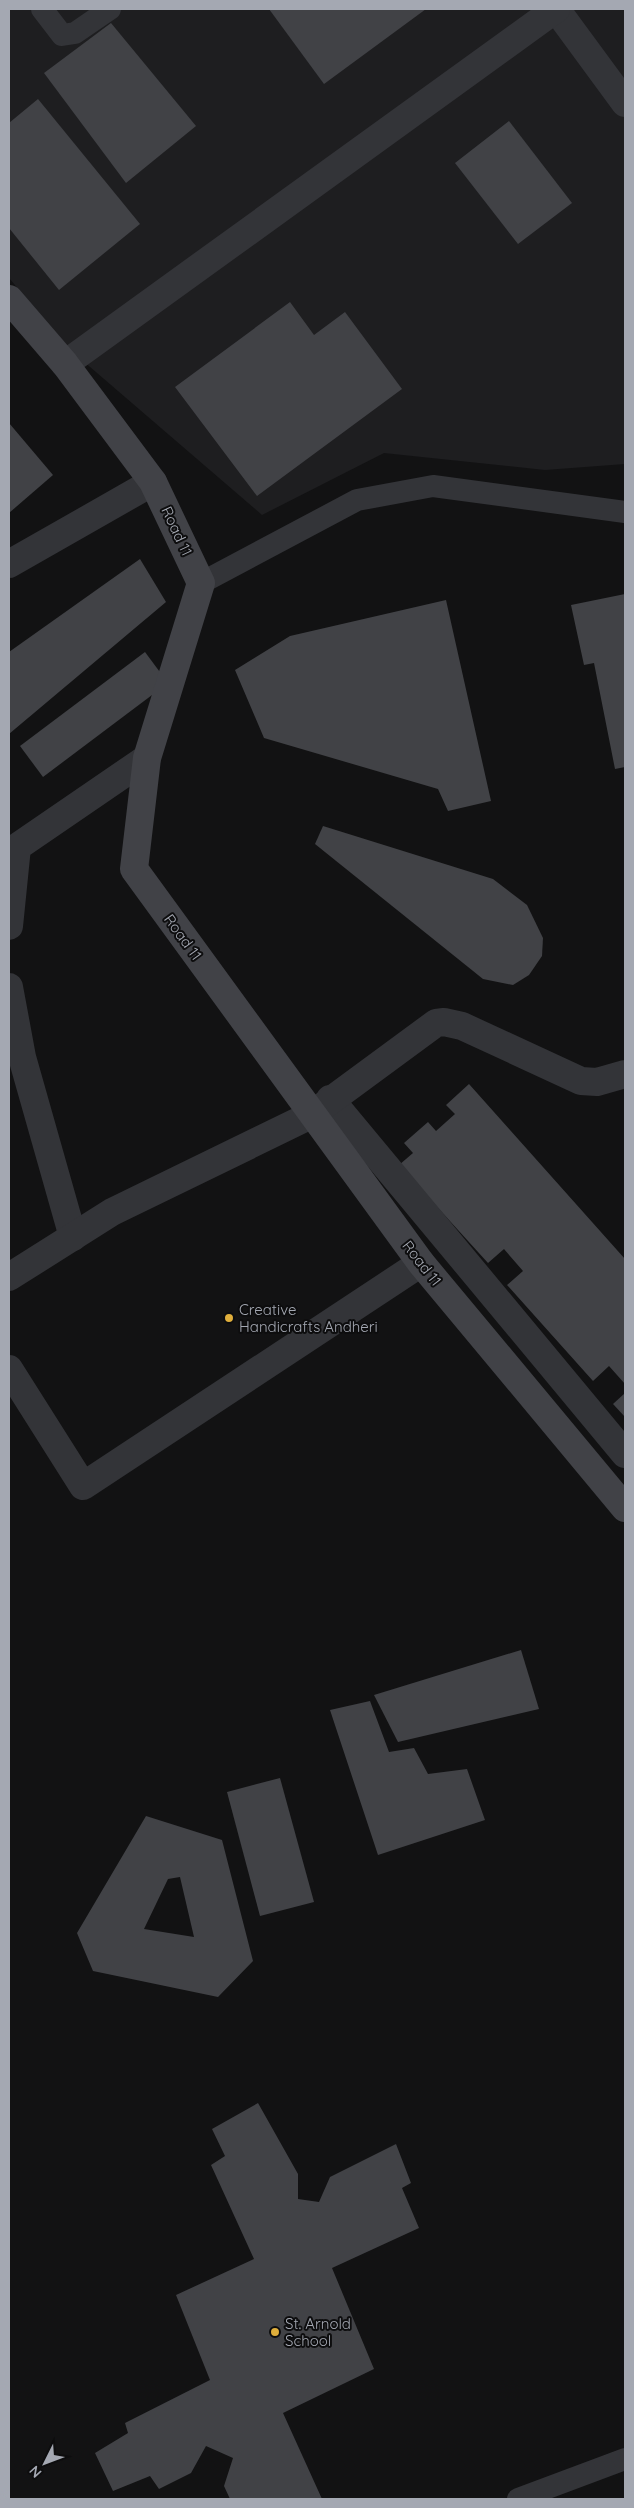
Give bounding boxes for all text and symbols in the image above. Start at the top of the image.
street label: Road 11 [157,503,197,559]
street label: Road 11 [160,910,206,964]
street label: Road 11 [398,1236,446,1290]
place label: Creative Handicrafts Andheri [239,1300,378,1336]
marker: Creative Handicrafts Andheri [223,1312,235,1324]
place label: St. Arnold School [285,2314,351,2350]
marker: St. Arnold School [269,2326,281,2338]
north arrow [20,2438,70,2488]
text: N [25,2462,45,2482]

